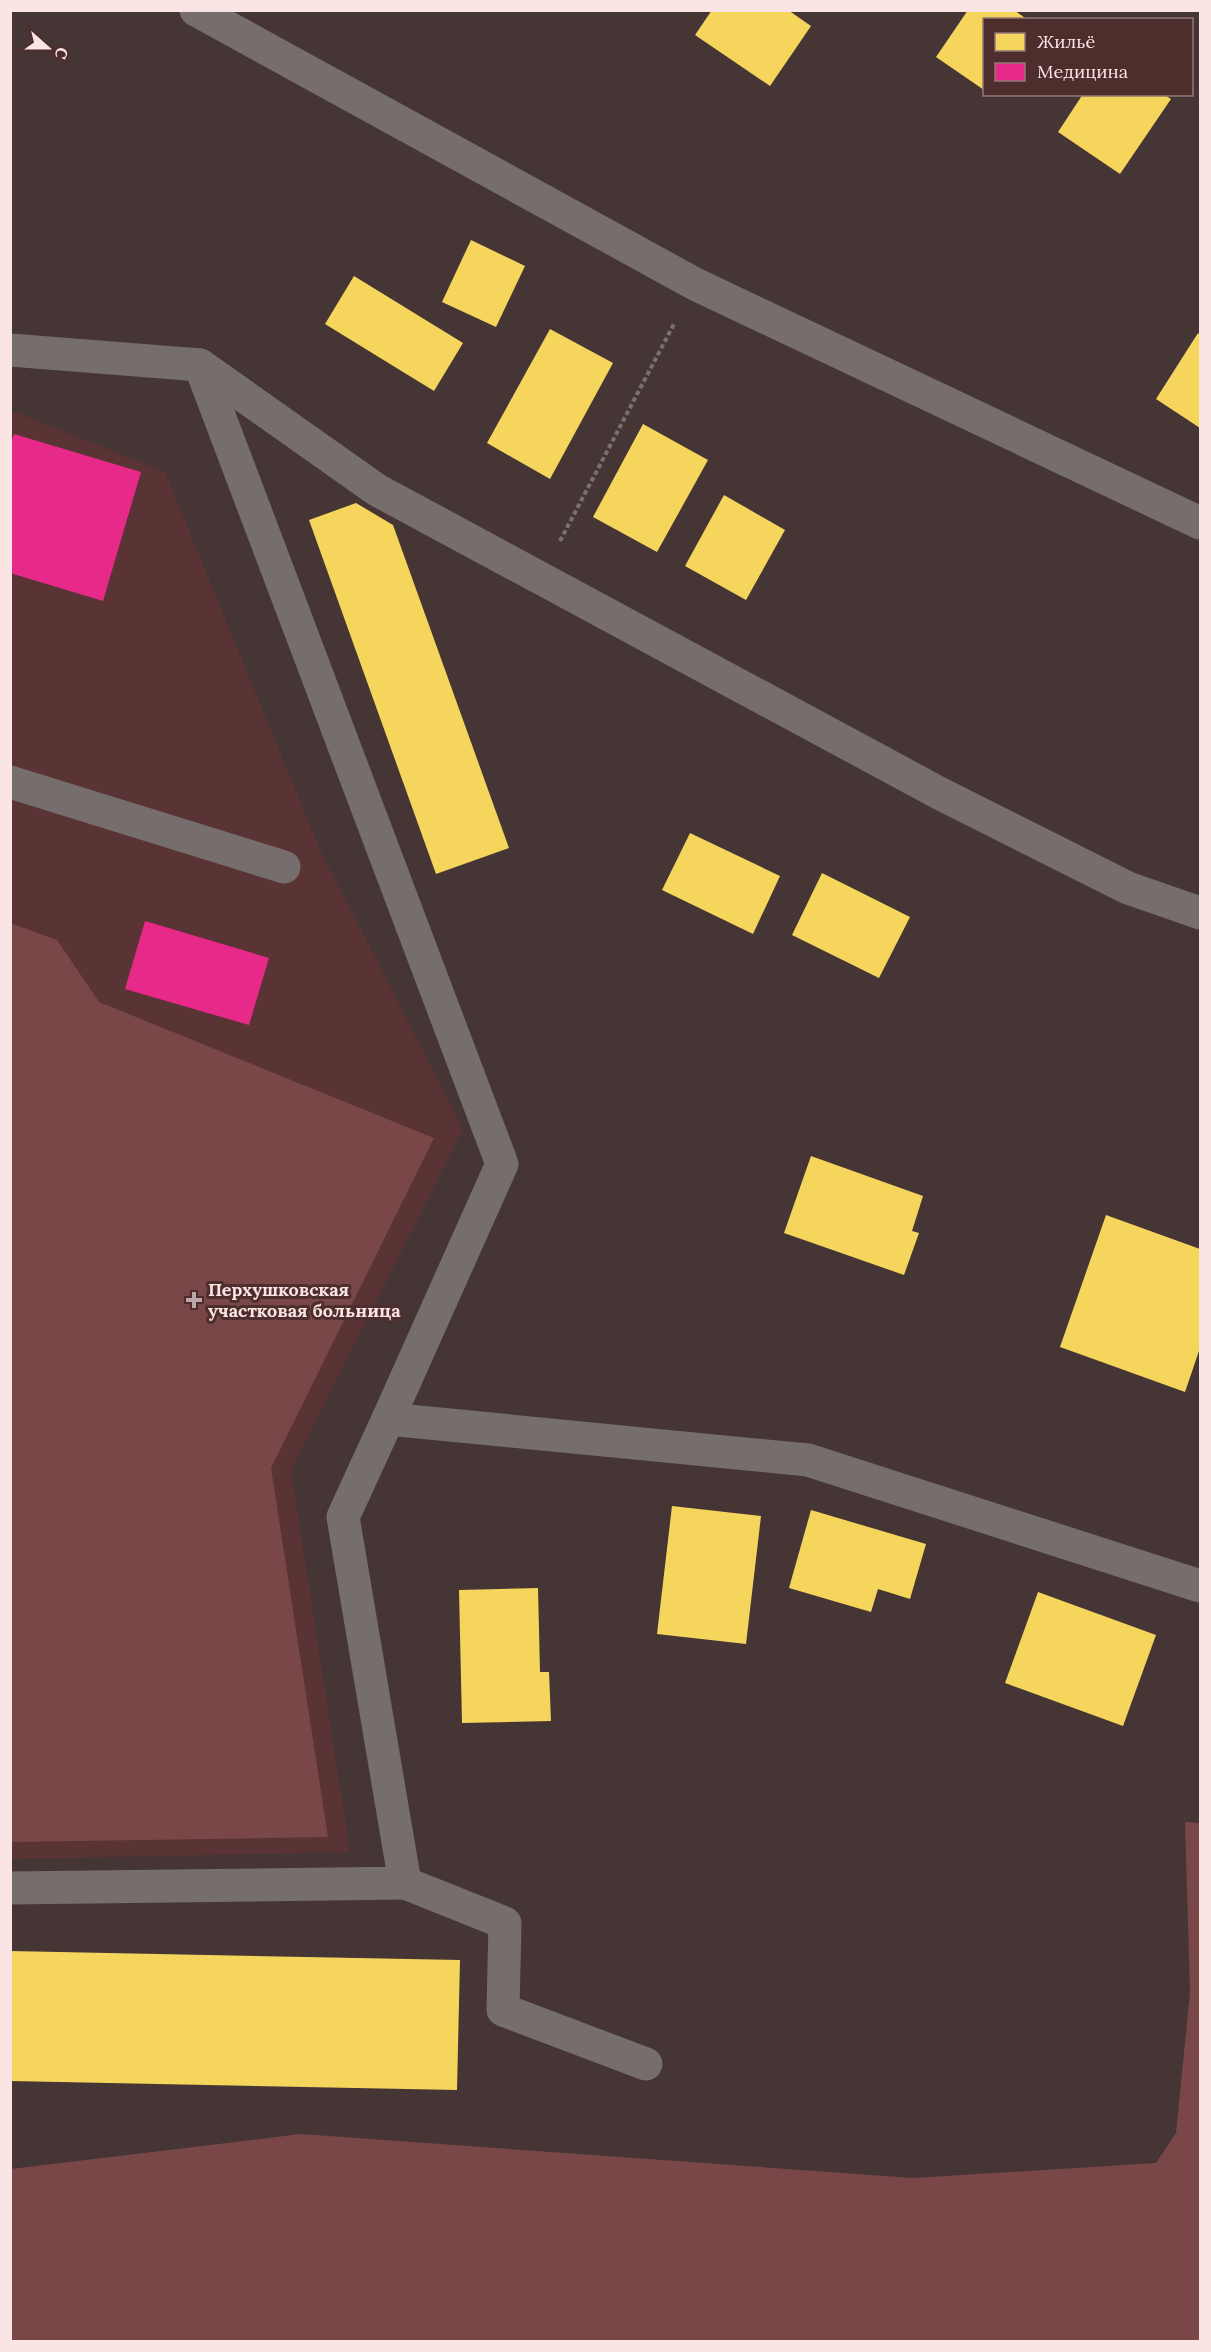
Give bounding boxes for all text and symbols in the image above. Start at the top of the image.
north arrow [18,18,78,78]
legend [983,18,1193,96]
text: Жильё [1037,30,1095,53]
text: С [51,45,73,62]
text: Медицина [1037,60,1128,83]
place label: Перхушковская участковая больница [208,1278,401,1322]
marker: Перхушковская участковая больница [185,1291,203,1309]

